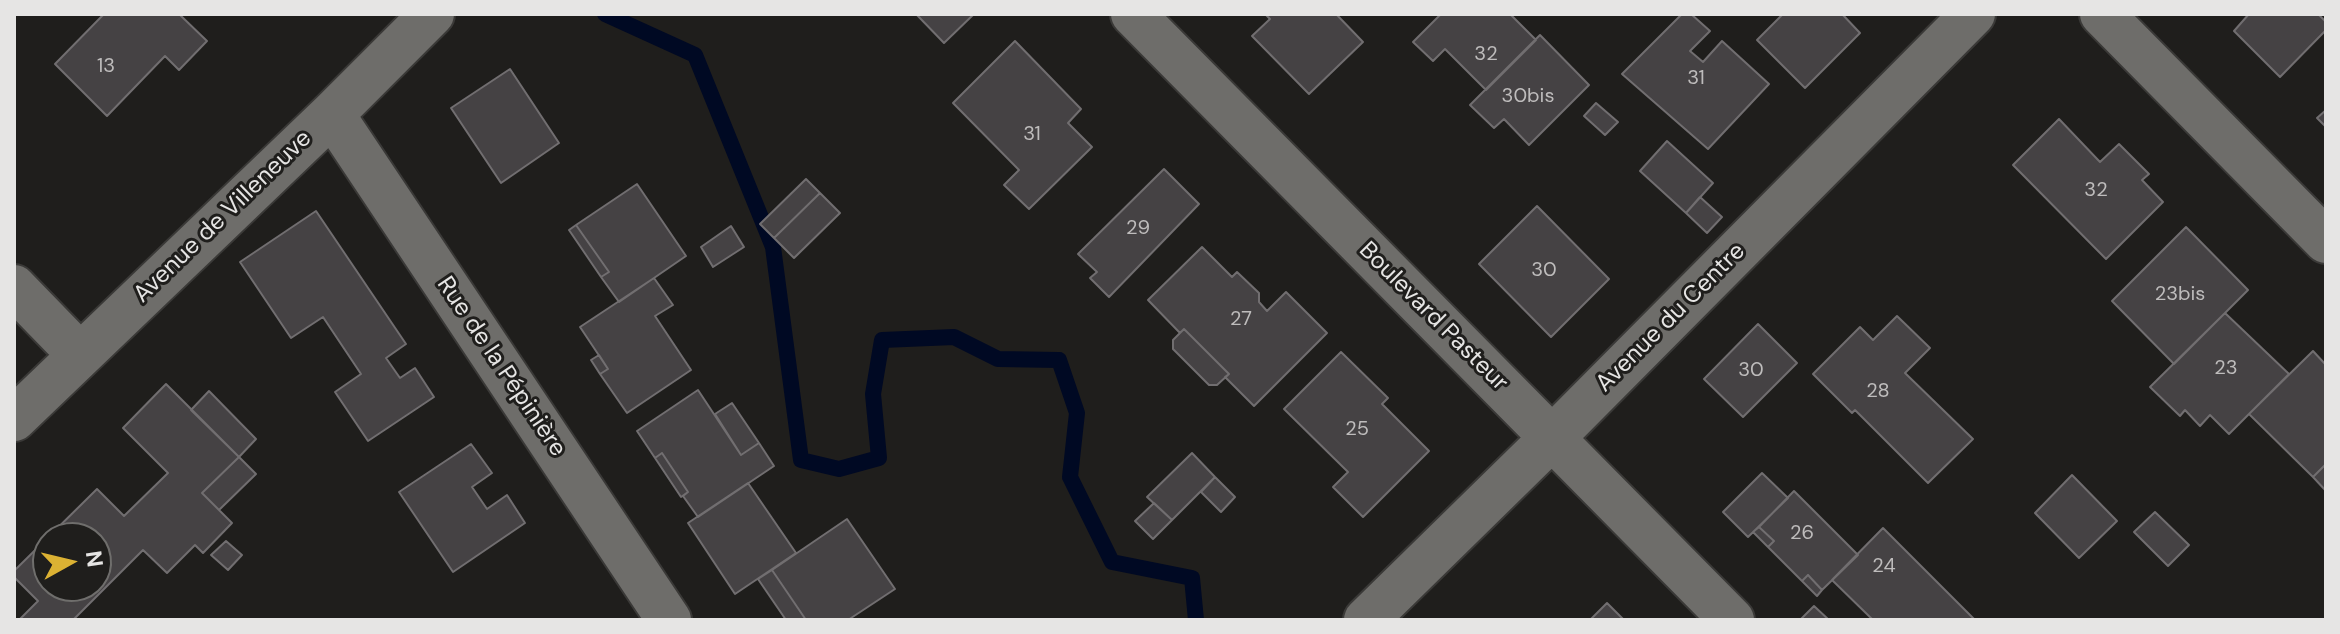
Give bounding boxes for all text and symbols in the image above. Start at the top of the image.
house number: 32 [1474,43,1498,67]
house number: 13 [97,55,115,79]
house number: 31 [1687,67,1705,91]
house number: 30bis [1502,85,1554,109]
house number: 31 [1023,123,1041,147]
street label: Avenue de Villeneuve [128,125,318,309]
house number: 32 [2084,179,2108,203]
house number: 29 [1126,217,1150,241]
street label: Boulevard Pasteur [1352,236,1514,398]
street label: Avenue du Centre [1590,237,1752,399]
house number: 30 [1531,259,1557,283]
street label: Rue de la Pépinière [430,272,572,462]
house number: 23bis [2155,283,2205,307]
house number: 27 [1230,308,1252,332]
house number: 23 [2214,357,2238,381]
house number: 30 [1738,359,1764,383]
house number: 28 [1866,380,1890,404]
house number: 25 [1345,418,1369,442]
north arrow [32,522,112,602]
house number: 26 [1790,522,1814,546]
text: N [79,549,110,569]
house number: 24 [1872,555,1896,579]

